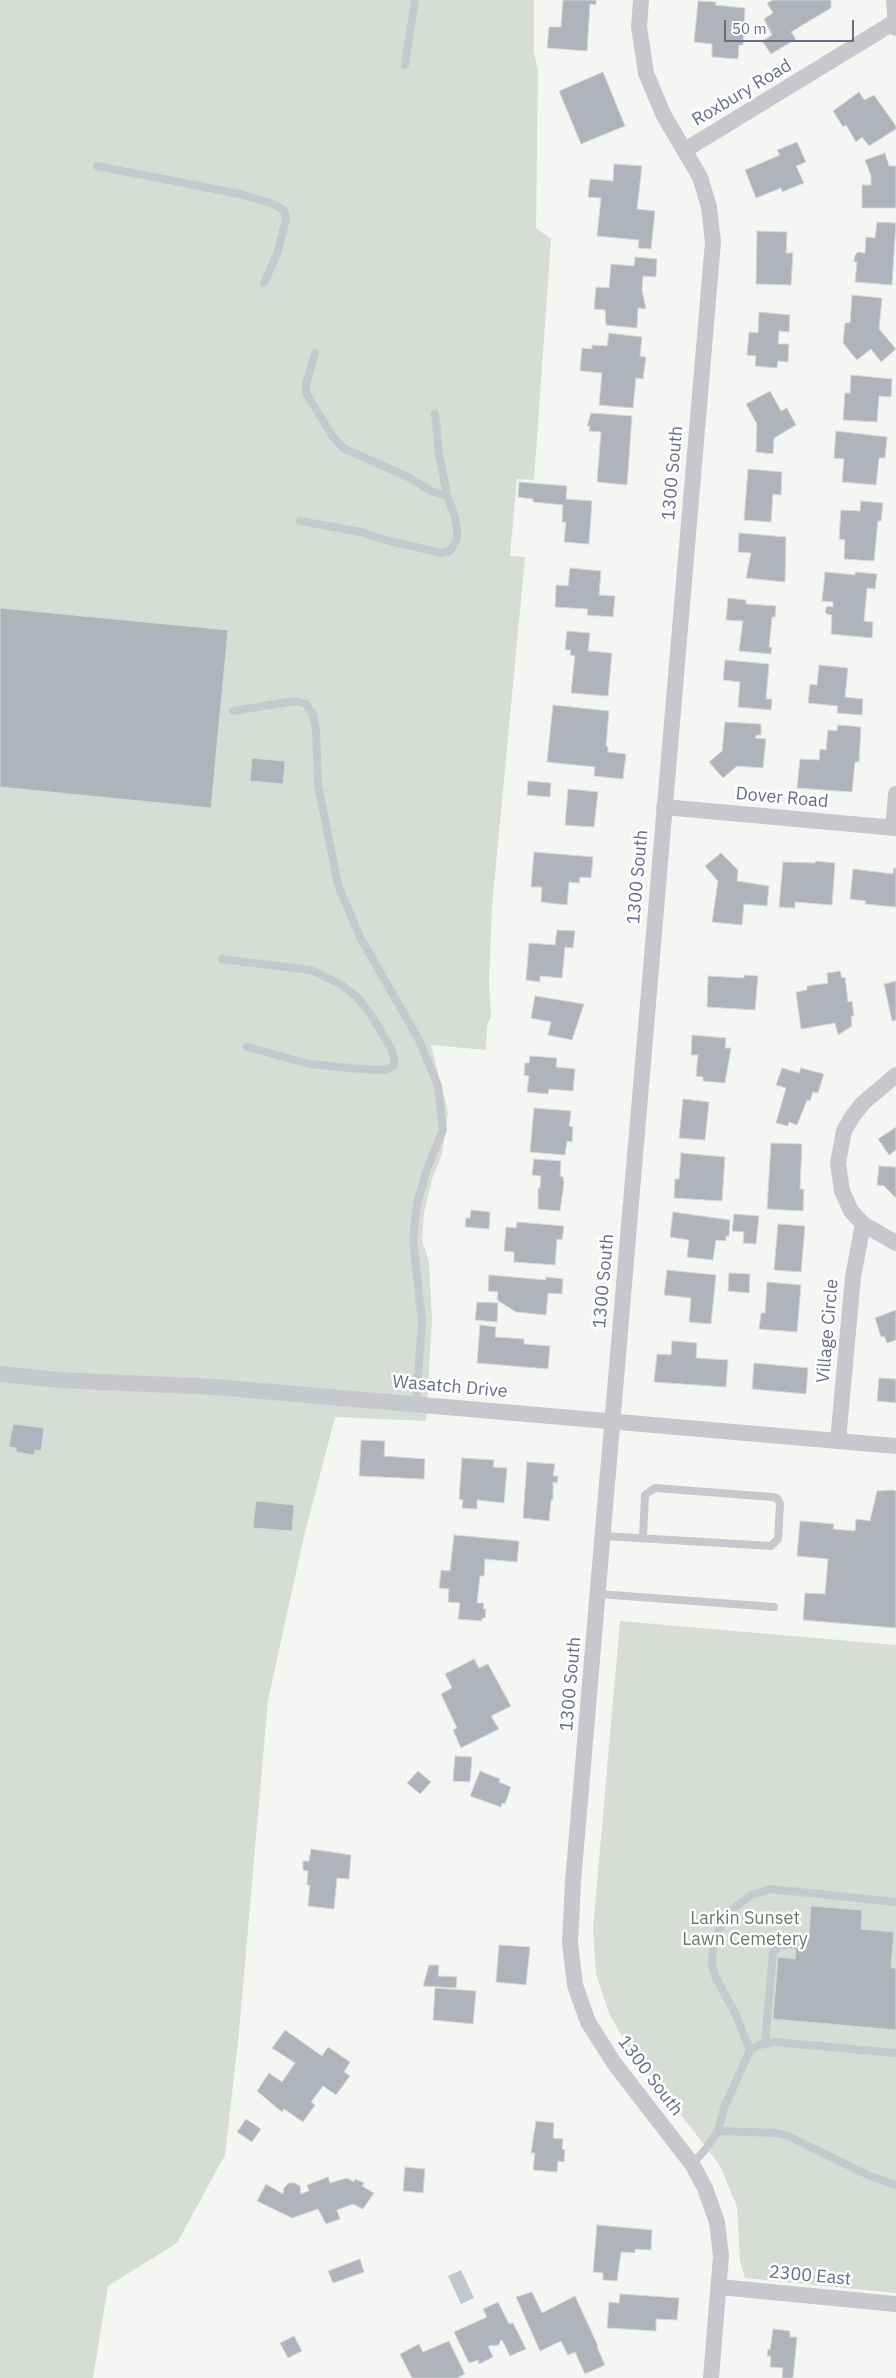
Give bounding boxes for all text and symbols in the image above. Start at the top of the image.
scale bar [726,10,856,42]
text: 50 m [732,19,767,38]
street label: Roxbury Road [688,55,796,131]
street label: 1300 South [658,425,688,521]
street label: Dover Road [735,783,829,813]
street label: 1300 South [623,829,653,925]
street label: 1300 South [589,1233,619,1329]
street label: Village Circle [813,1278,843,1384]
street label: Wasatch Drive [392,1371,508,1403]
street label: 1300 South [556,1636,586,1732]
park label: Larkin Sunset Lawn Cemetery [682,1908,808,1950]
street label: 1300 South [613,2032,687,2120]
street label: 2300 East [768,2262,852,2290]

